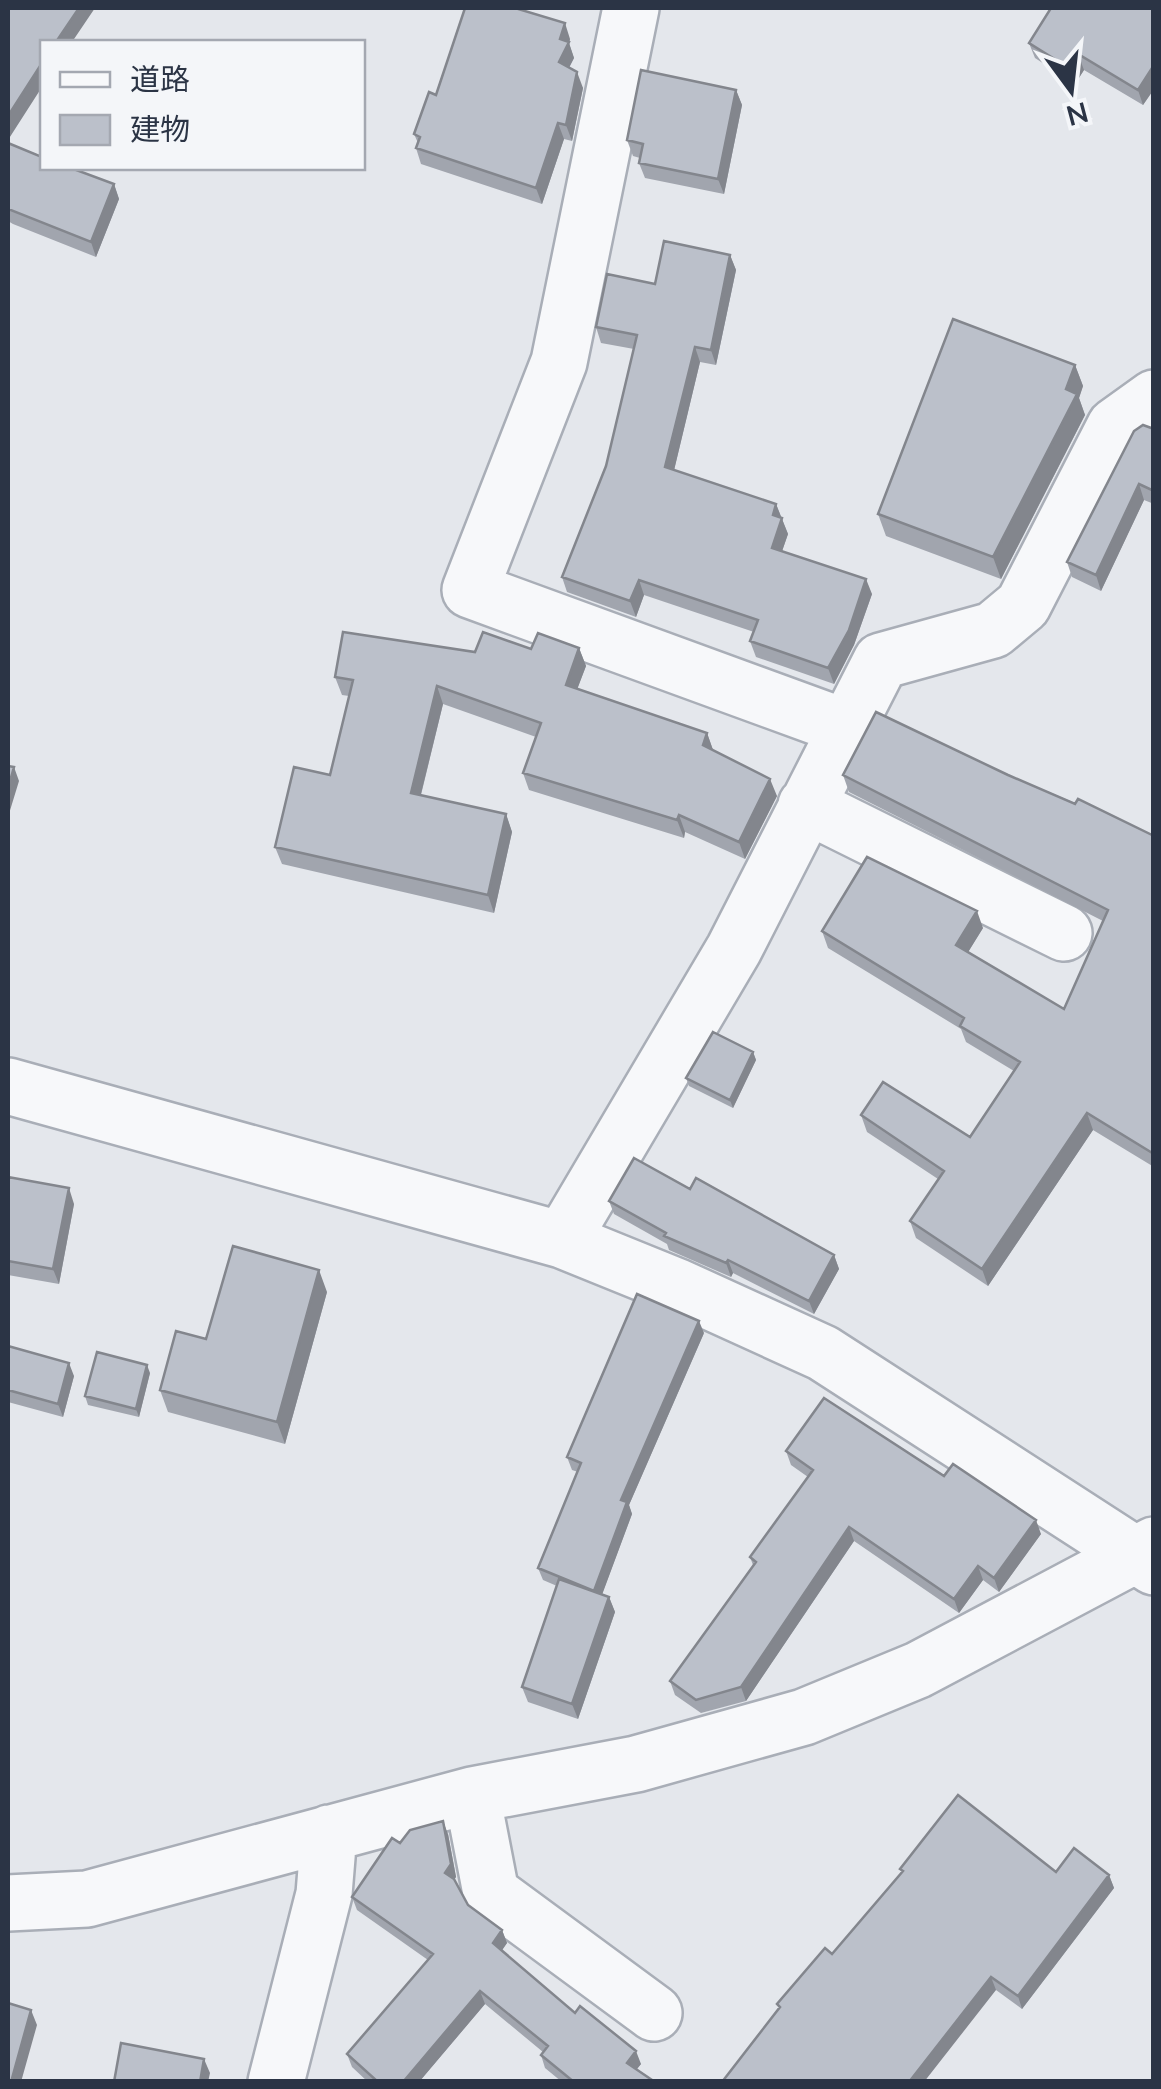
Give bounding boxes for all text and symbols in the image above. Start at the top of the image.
legend [40,40,365,170]
north arrow [1021,40,1121,140]
text: 道路 [130,60,190,98]
text: N [1063,95,1092,134]
text: 建物 [130,110,190,148]

